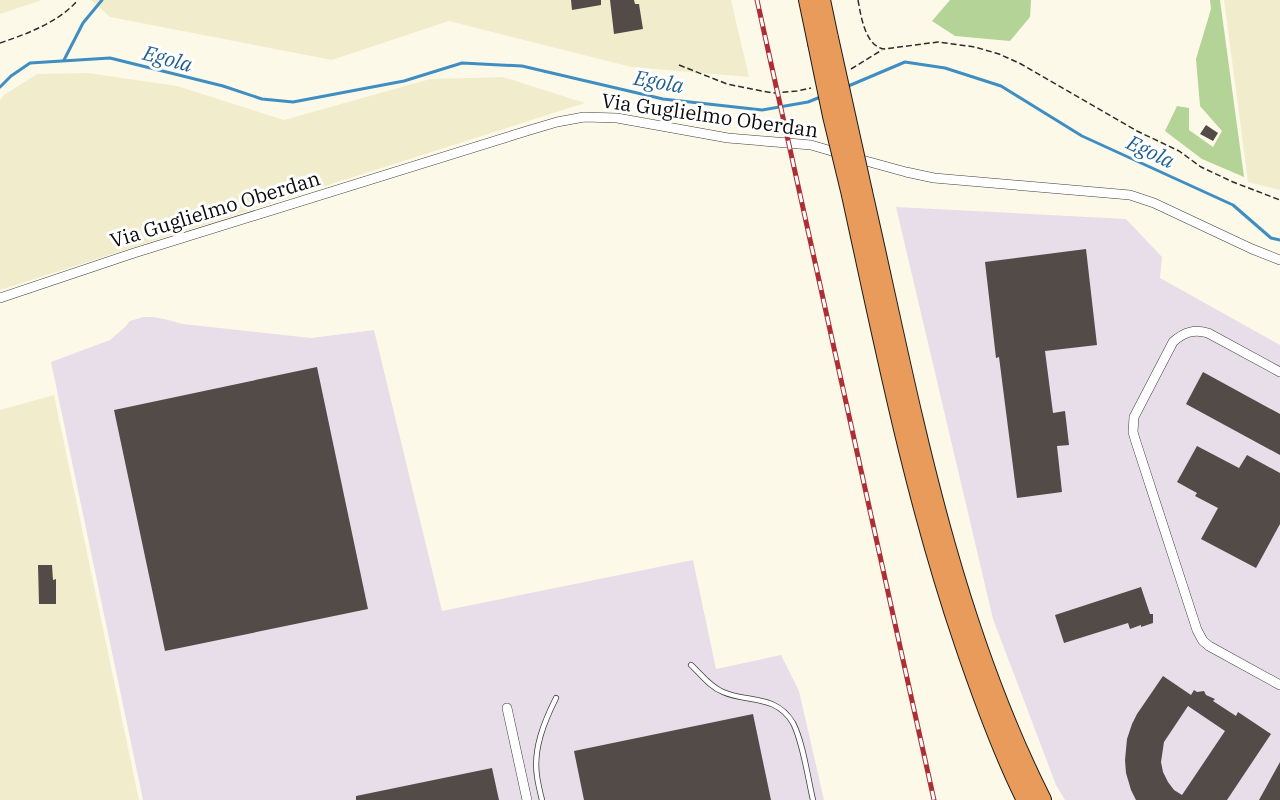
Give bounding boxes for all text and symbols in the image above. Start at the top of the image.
water label: Egola [139,38,196,78]
water label: Egola [631,63,687,99]
street label: Via Guglielmo Oberdan [600,86,820,144]
water label: Egola [1122,127,1180,174]
street label: Via Guglielmo Oberdan [107,164,324,254]

